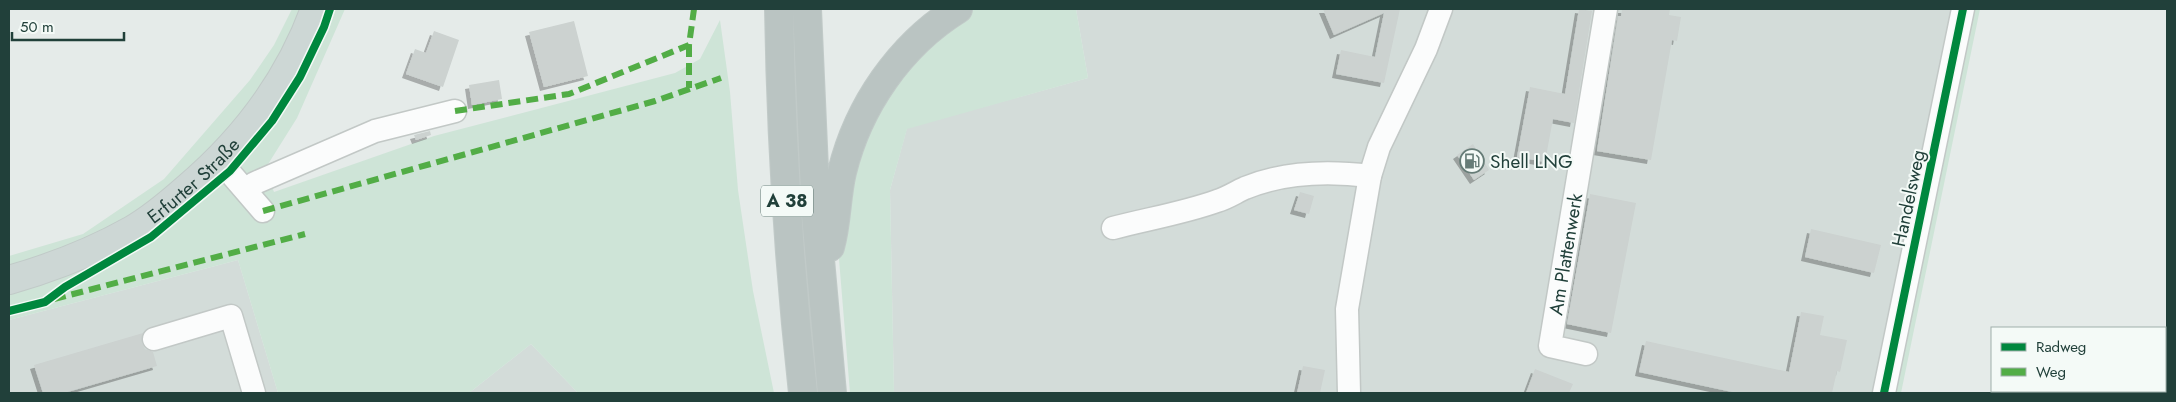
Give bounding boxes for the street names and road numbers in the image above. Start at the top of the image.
street label: Erfurter Straße [142,132,246,230]
street label: Handelsweg [1885,147,1932,249]
road number: A 38 [761,186,813,217]
street label: Am Plattenwerk [1542,191,1589,317]

